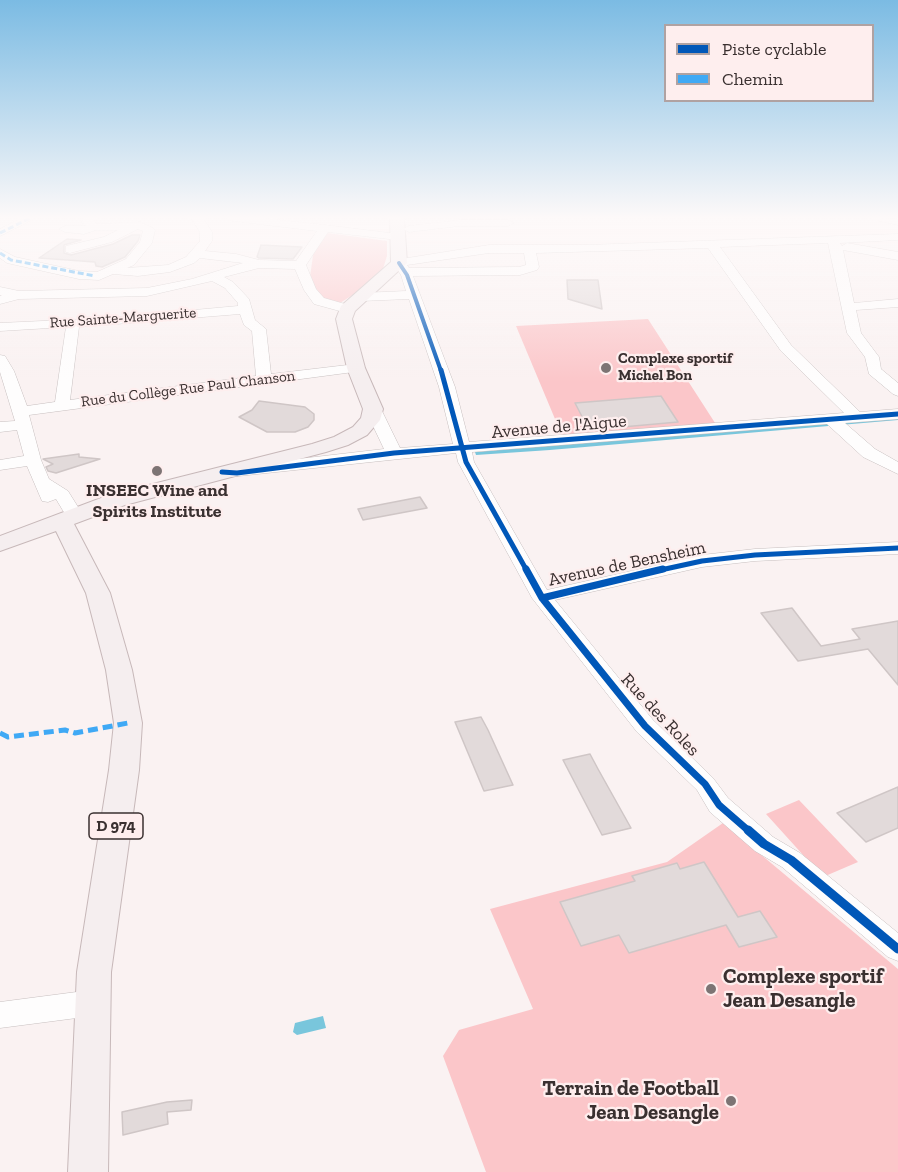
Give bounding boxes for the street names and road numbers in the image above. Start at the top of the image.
street label: Rue Sainte-Marguerite [49,304,197,332]
street label: Rue du Collège Rue Paul Chanson [80,367,296,411]
street label: Avenue de l'Aigue [491,410,627,444]
street label: Avenue de Bensheim [546,537,708,591]
street label: Rue des Roles [616,669,704,761]
road number: D 974 [89,813,143,839]

